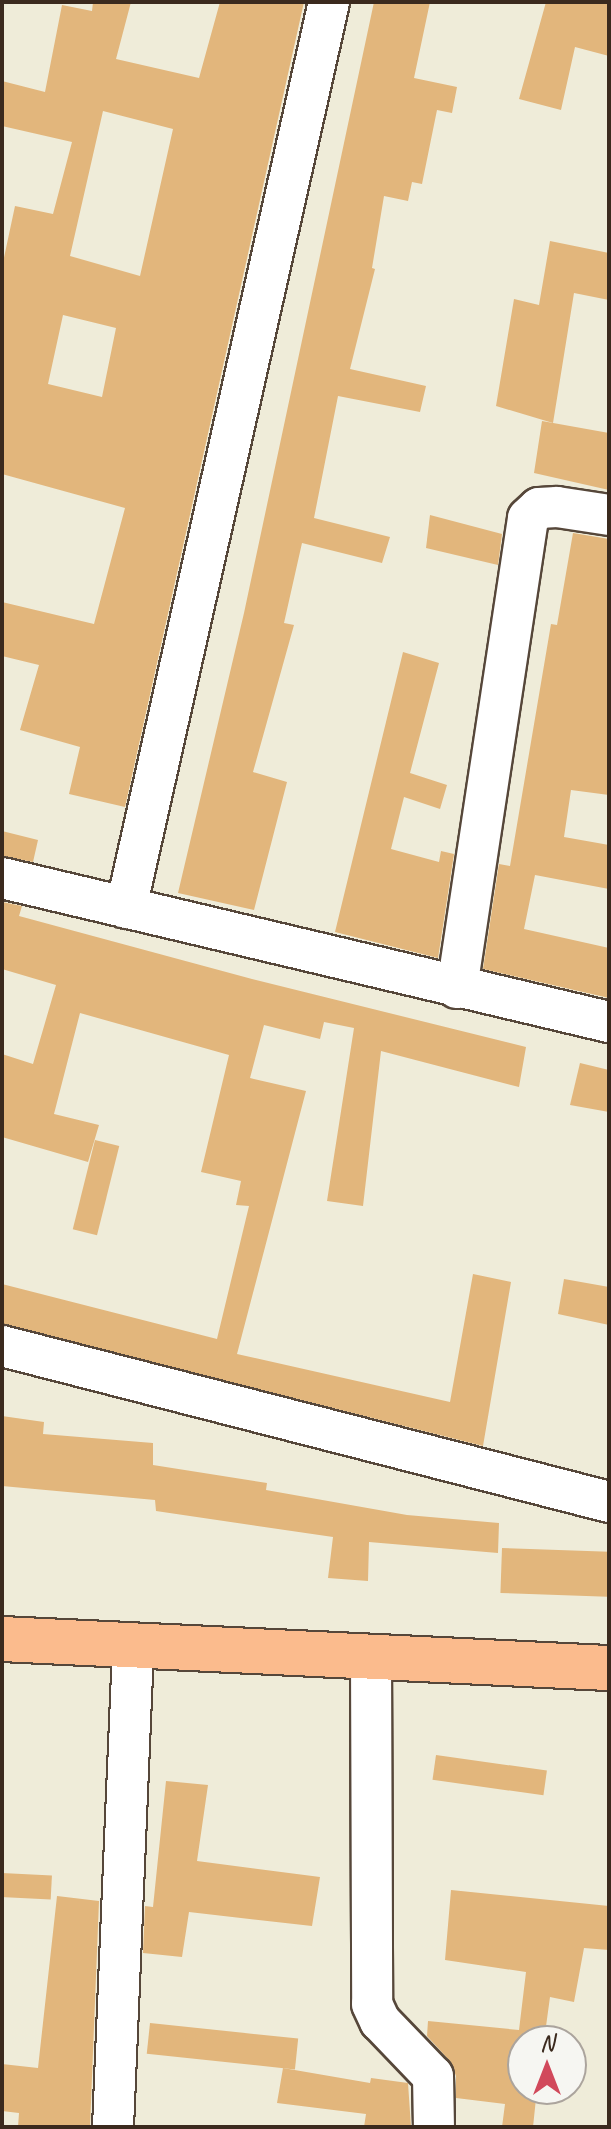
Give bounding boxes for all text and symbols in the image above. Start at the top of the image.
north arrow [507,2025,587,2105]
text: N [540,2029,554,2057]

